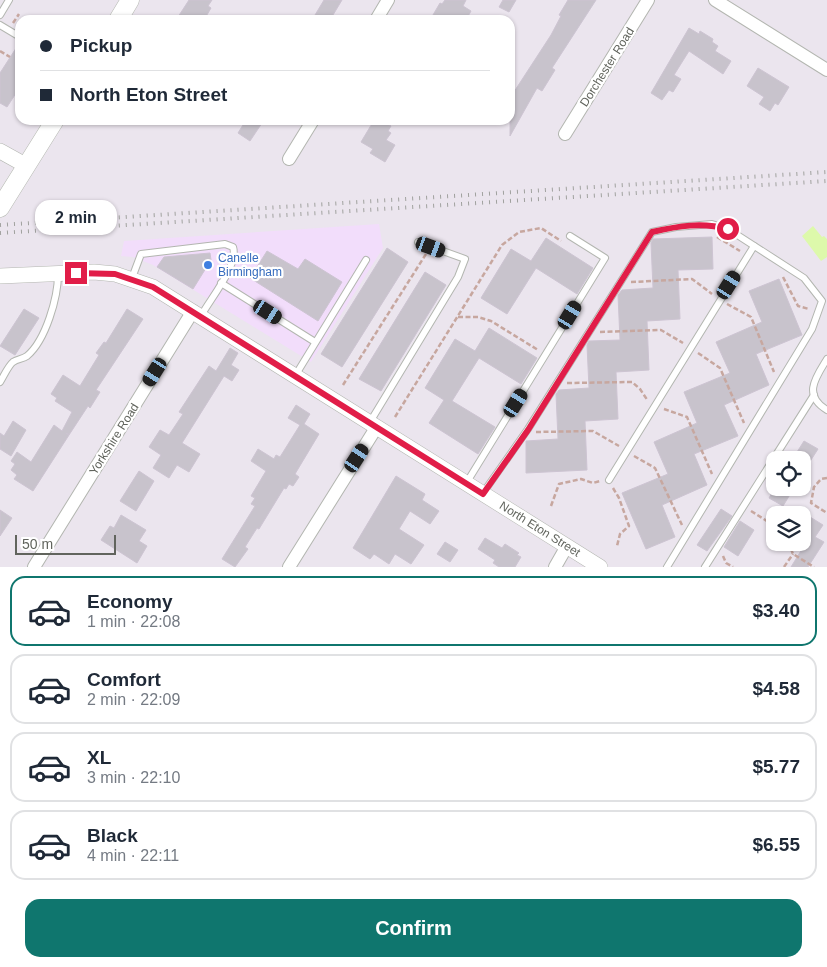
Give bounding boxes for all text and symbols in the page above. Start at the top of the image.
street label: Dorchester Road [577,25,637,109]
text: Pickup [70,35,132,56]
text: North Eton Street [70,84,227,105]
callout: 2 min [35,200,117,236]
text: 2 min [55,209,97,226]
route start [717,218,739,240]
car [414,235,447,259]
place label: Canelle Birmingham [218,251,282,279]
marker: Canelle Birmingham [202,259,214,271]
route end [65,262,87,284]
car [714,268,743,302]
car [251,298,284,326]
car [555,298,584,332]
car [140,355,169,389]
car [501,386,530,420]
street label: Yorkshire Road [86,401,142,477]
car [342,441,371,475]
map controls [766,451,811,551]
button: locate [766,451,811,496]
street label: North Eton Street [497,498,584,560]
button: layers [766,506,811,551]
scale bar [15,532,116,555]
text: 50 m [22,536,53,552]
icon: car [27,589,72,634]
text: Economy [87,591,173,612]
text: $3.40 [752,600,800,621]
text: 1 min · 22:08 [87,613,180,630]
icon: car [27,667,72,712]
text: Comfort [87,669,161,690]
text: $4.58 [752,678,800,699]
text: 2 min · 22:09 [87,691,180,708]
icon: car [27,745,72,790]
text: XL [87,747,111,768]
text: $5.77 [752,756,800,777]
text: 3 min · 22:10 [87,769,180,786]
icon: car [27,823,72,868]
text: Black [87,825,138,846]
text: $6.55 [752,834,800,855]
text: 4 min · 22:11 [87,847,179,864]
button: Confirm [25,899,802,957]

